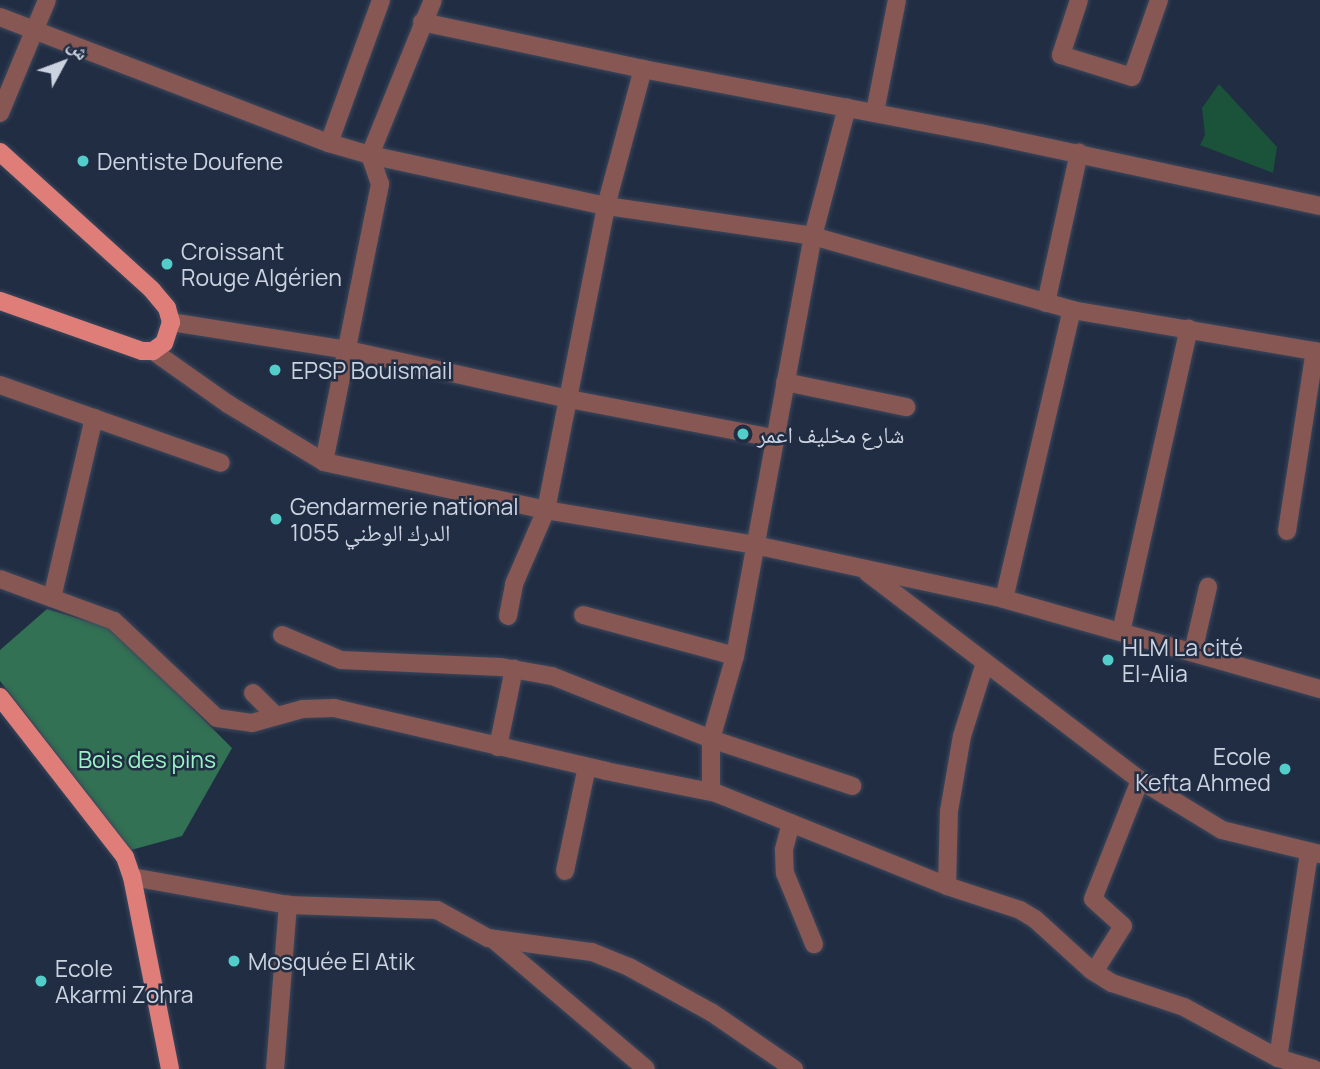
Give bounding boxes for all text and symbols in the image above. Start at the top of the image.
north arrow [28,28,98,98]
text: ش [62,33,95,65]
place label: Dentiste Doufene [97,147,283,175]
marker: Dentiste Doufene [75,153,91,169]
place label: Croissant Rouge Algérien [181,237,342,291]
marker: Croissant Rouge Algérien [159,256,175,272]
place label: EPSP Bouismail [291,356,453,384]
marker: EPSP Bouismail [265,360,285,380]
place label: شارع مخليف اعمر [757,420,904,448]
marker: شارع مخليف اعمر [735,426,751,442]
place label: Gendarmerie national 1055 الدرك الوطني [290,492,519,546]
marker: Gendarmerie national 1055 الدرك الوطني [268,511,284,527]
place label: HLM La cité El-Alia [1122,633,1243,687]
marker: HLM La cité El-Alia [1100,652,1116,668]
place label: Ecole Kefta Ahmed [1135,742,1271,796]
park label: Bois des pins [78,745,216,773]
marker: Ecole Kefta Ahmed [1277,761,1293,777]
place label: Mosquée El Atik [248,947,415,975]
marker: Mosquée El Atik [226,953,242,969]
place label: Ecole Akarmi Zohra [55,954,194,1008]
marker: Ecole Akarmi Zohra [33,973,49,989]

